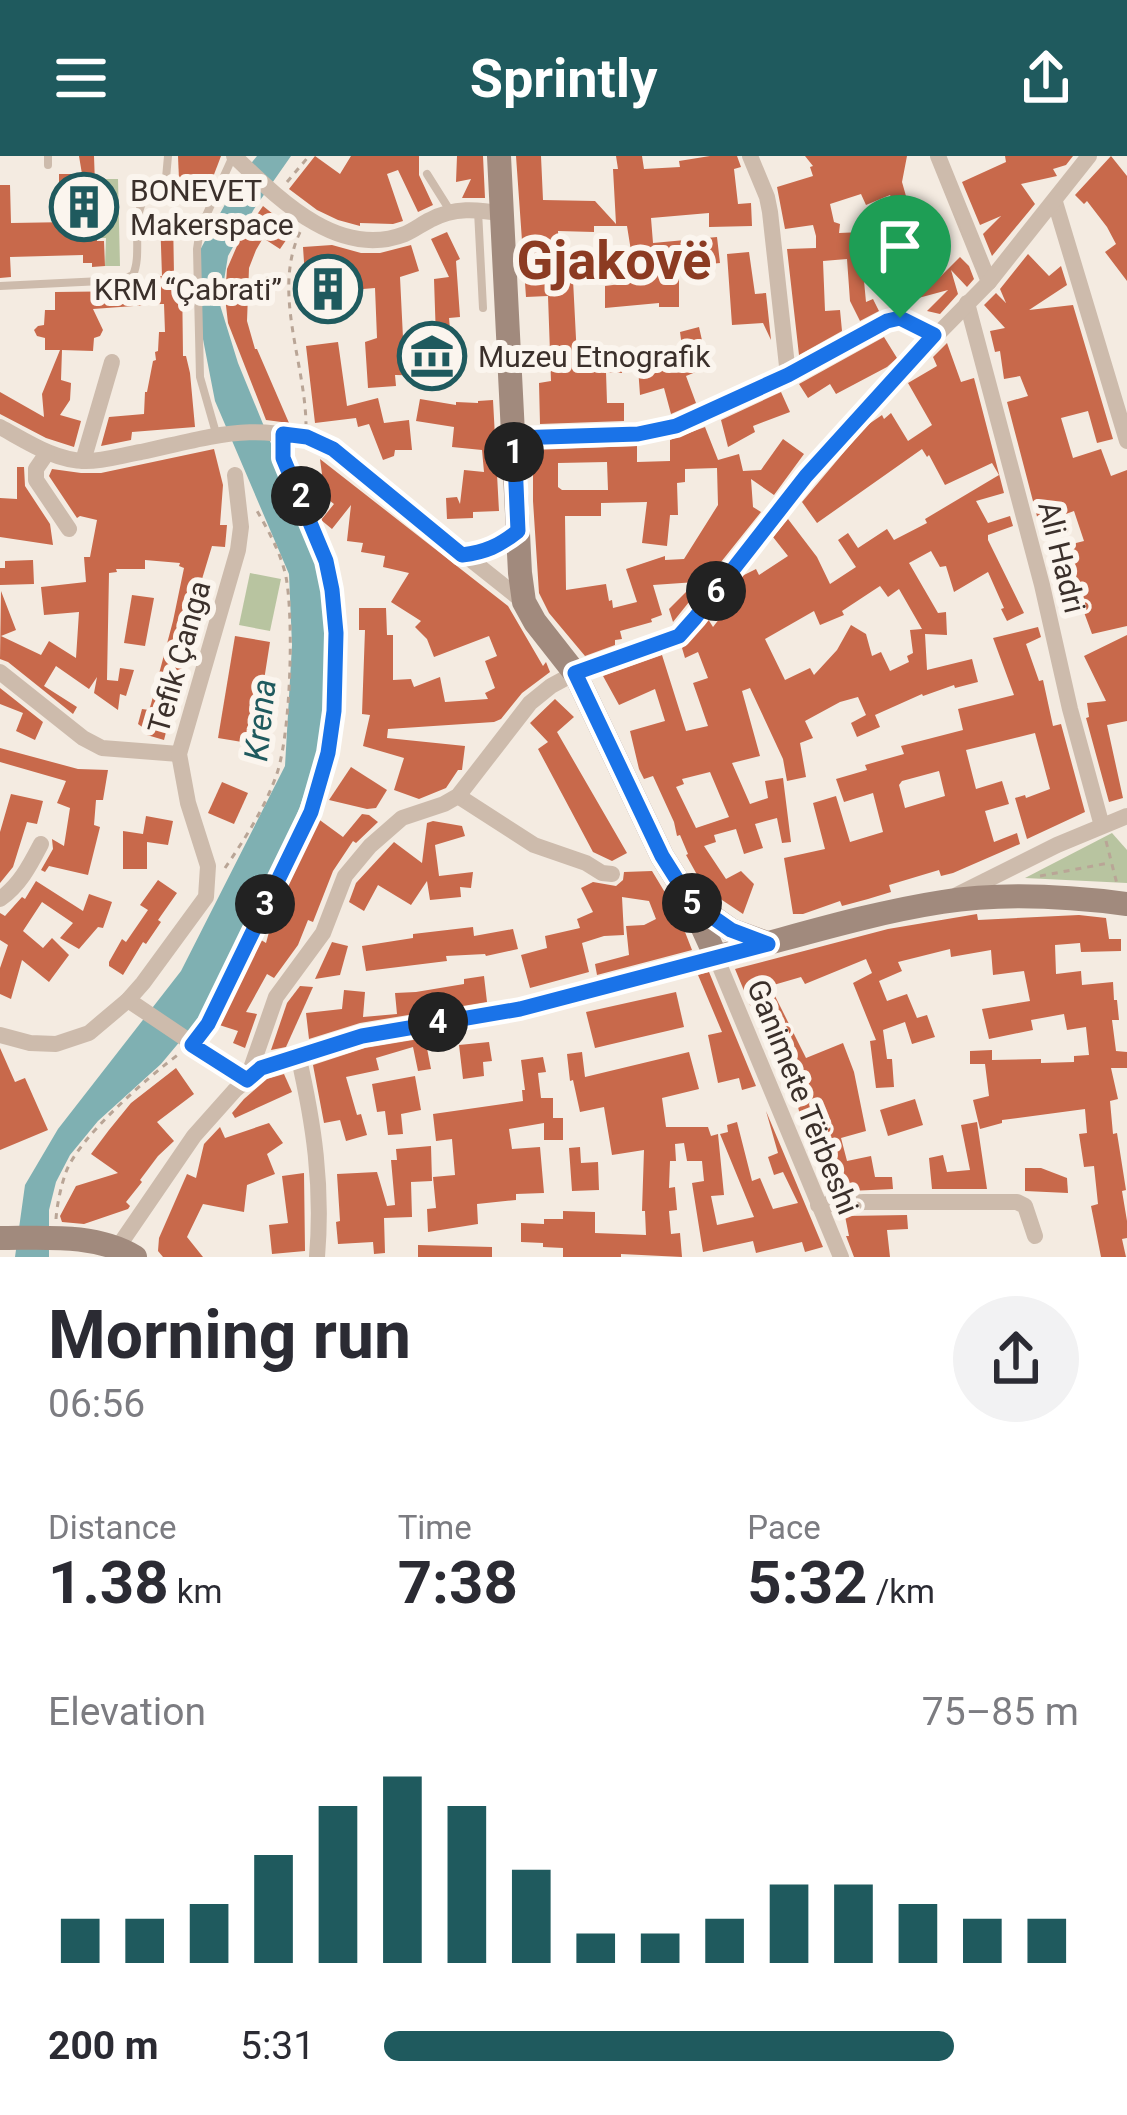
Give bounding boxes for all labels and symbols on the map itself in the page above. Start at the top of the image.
building icon: BONEVET Makerspace [49,172,119,242]
place label: BONEVET Makerspace [130,173,294,242]
pin [849,195,951,318]
district label: Gjakovë [517,229,711,292]
building icon: KRM “Çabrati” [293,254,363,324]
place label: KRM “Çabrati” [94,272,282,307]
museum icon: Muzeu Etnografik [397,321,467,391]
place label: Muzeu Etnografik [478,339,711,374]
pin: 1 [484,422,544,482]
pin: 2 [271,466,331,526]
street label: Ali Hadri [1031,498,1093,616]
pin: 6 [686,561,746,621]
street label: Tefik Çanga [141,577,217,737]
water label: Krena [236,677,284,763]
pin: 5 [662,873,722,933]
pin: 3 [235,874,295,934]
street label: Ganimete Tërbeshi [740,975,866,1219]
pin: 4 [408,992,468,1052]

